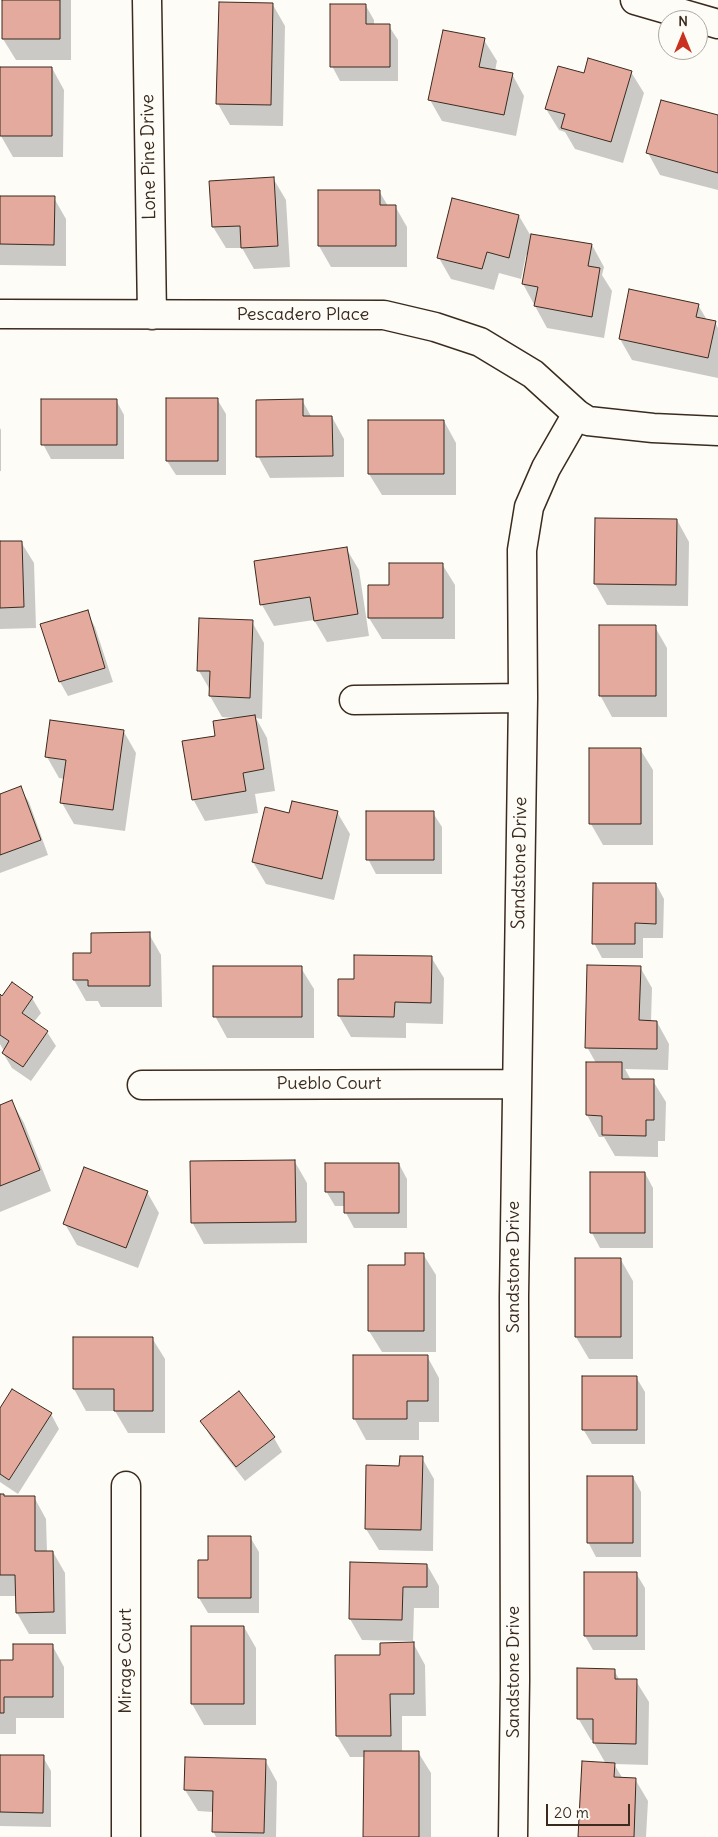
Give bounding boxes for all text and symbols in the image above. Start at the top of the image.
north arrow [658,10,708,60]
text: N [678,12,688,30]
street label: Lone Pine Drive [137,94,161,220]
street label: Pescadero Place [237,304,369,326]
street label: Sandstone Drive [508,797,532,929]
street label: Pueblo Court [276,1073,382,1095]
street label: Sandstone Drive [503,1201,525,1333]
street label: Sandstone Drive [503,1606,525,1738]
street label: Mirage Court [115,1608,137,1714]
scale bar [548,1794,632,1826]
text: 20 m [554,1803,589,1822]

